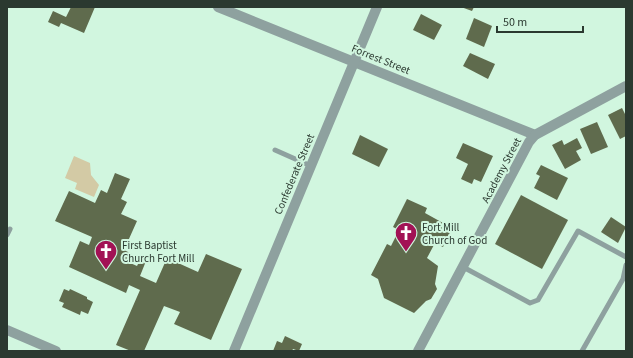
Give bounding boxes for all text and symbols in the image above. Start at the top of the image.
scale bar [497,8,583,34]
text: 50 m [503,14,527,31]
street label: Forrest Street [349,41,413,78]
street label: Confederate Street [271,131,318,217]
street label: Academy Street [478,135,525,206]
church icon: Fort Mill Church of God [393,220,419,253]
place label: Fort Mill Church of God [422,220,487,248]
church icon: First Baptist Church Fort Mill [93,238,119,271]
place label: First Baptist Church Fort Mill [122,238,195,266]

